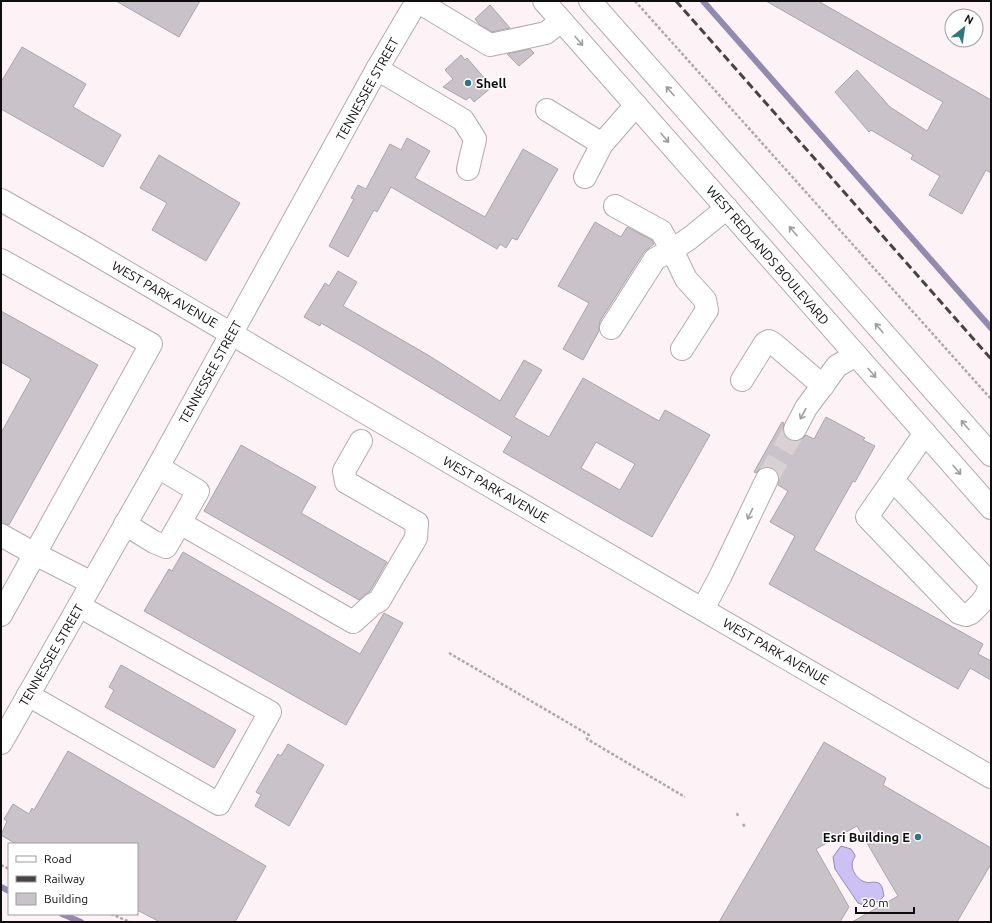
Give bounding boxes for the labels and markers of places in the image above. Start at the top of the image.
place label: Shell [476,76,506,90]
marker: Shell [463,78,473,88]
place label: Esri Building E [823,830,910,844]
marker: Esri Building E [913,832,923,842]

